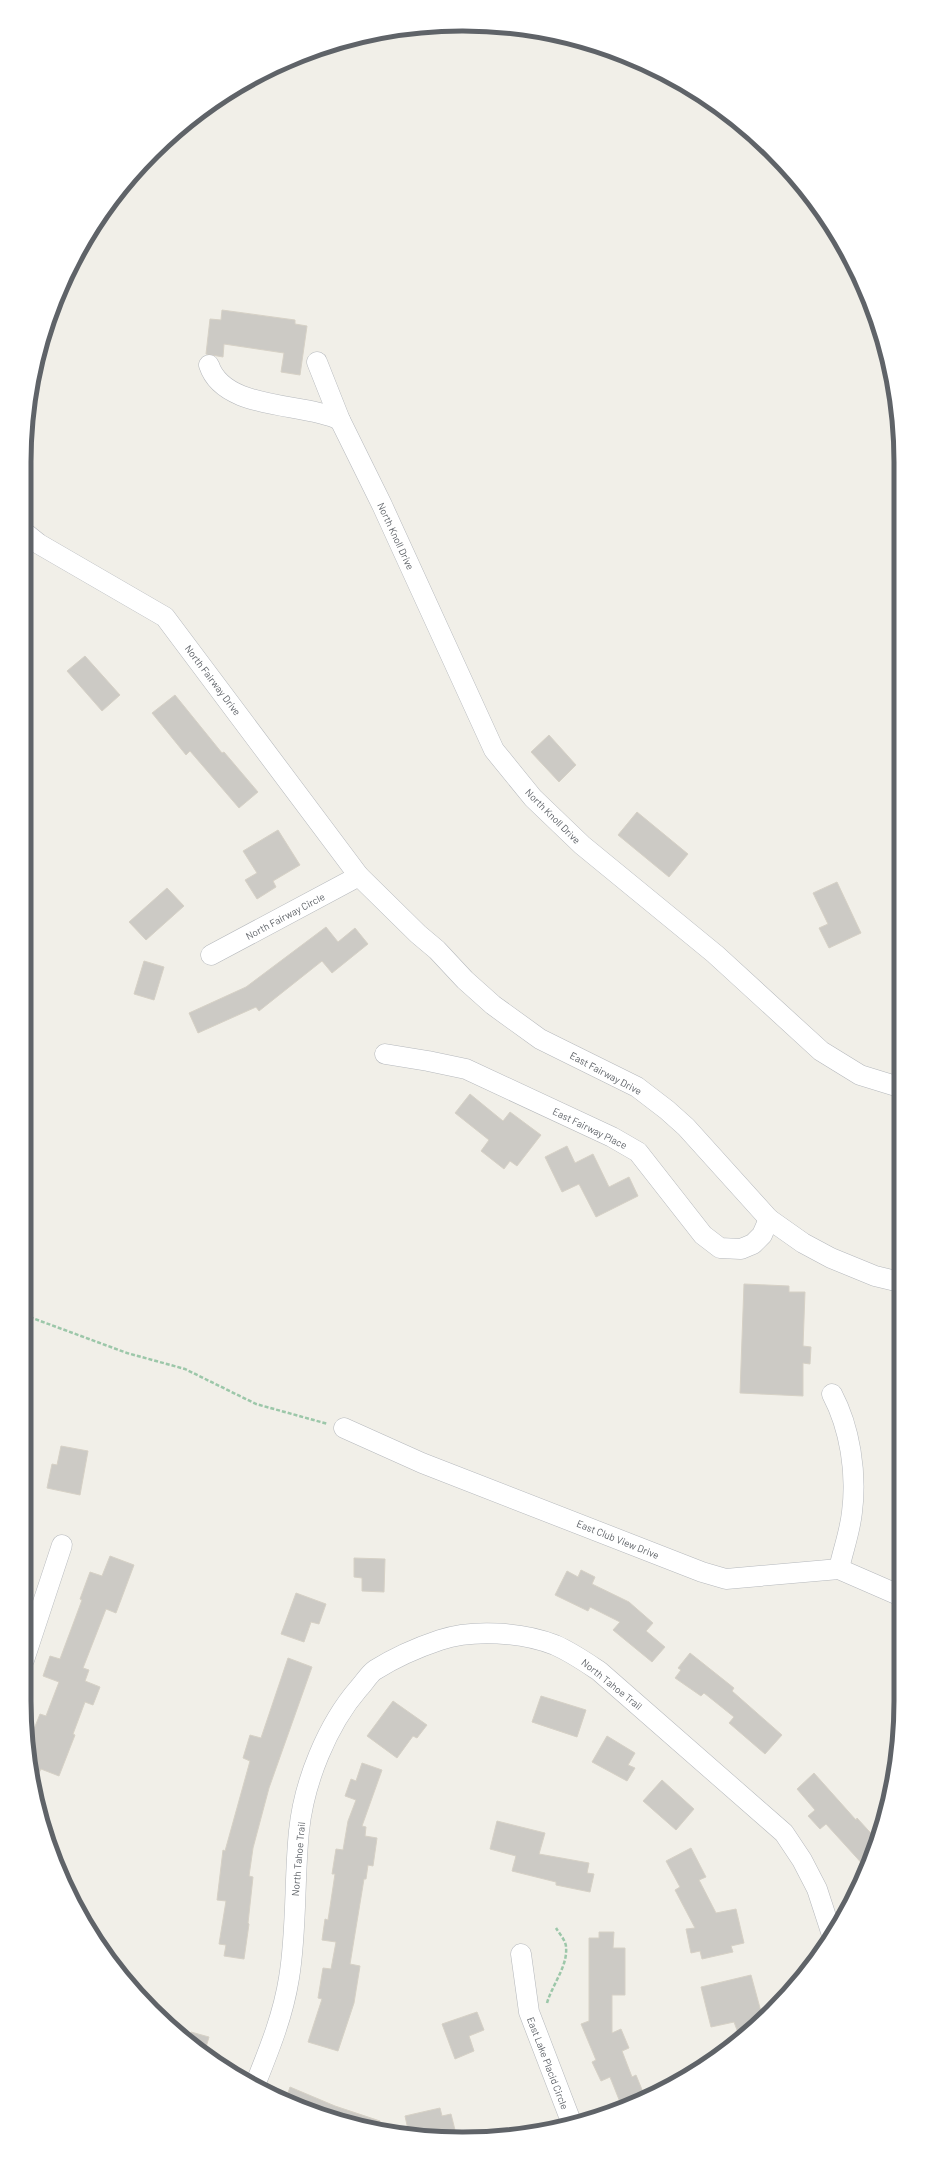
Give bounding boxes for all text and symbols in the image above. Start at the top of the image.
street label: North Knoll Drive [375,500,417,572]
street label: North Fairway Drive [183,642,243,718]
street label: North Knoll Drive [523,786,583,846]
street label: North Fairway Circle [243,890,327,942]
street label: East Fairway Drive [568,1049,644,1097]
street label: East Fairway Place [551,1105,629,1151]
street label: East Club View Drive [575,1517,661,1561]
street label: North Tahoe Trail [579,1656,645,1712]
street label: North Tahoe Trail [289,1821,307,1897]
street label: East Lake Placid Circle [525,2015,571,2111]

